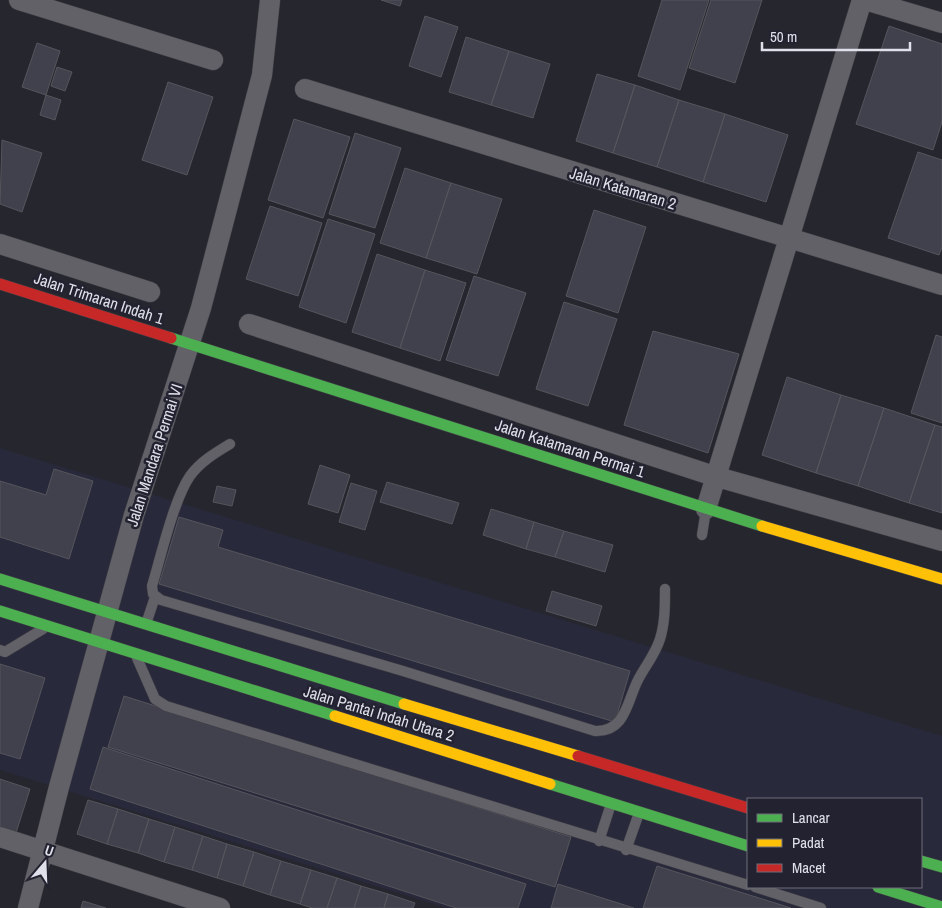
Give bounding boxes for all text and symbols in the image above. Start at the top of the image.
scale bar [762,20,910,52]
text: 50 m [770,26,797,47]
street label: Jalan Katamaran 2 [567,161,679,215]
street label: Jalan Trimaran Indah 1 [31,267,167,330]
street label: Jalan Mandara Permai VI [121,381,187,529]
street label: Jalan Katamaran Permai 1 [492,413,648,483]
street label: Jalan Pantai Indah Utara 2 [301,680,457,746]
legend [747,798,922,888]
text: Lancar [792,807,830,828]
text: Padat [792,832,825,853]
north arrow [20,838,70,888]
text: U [42,841,56,861]
text: Macet [792,857,826,878]

